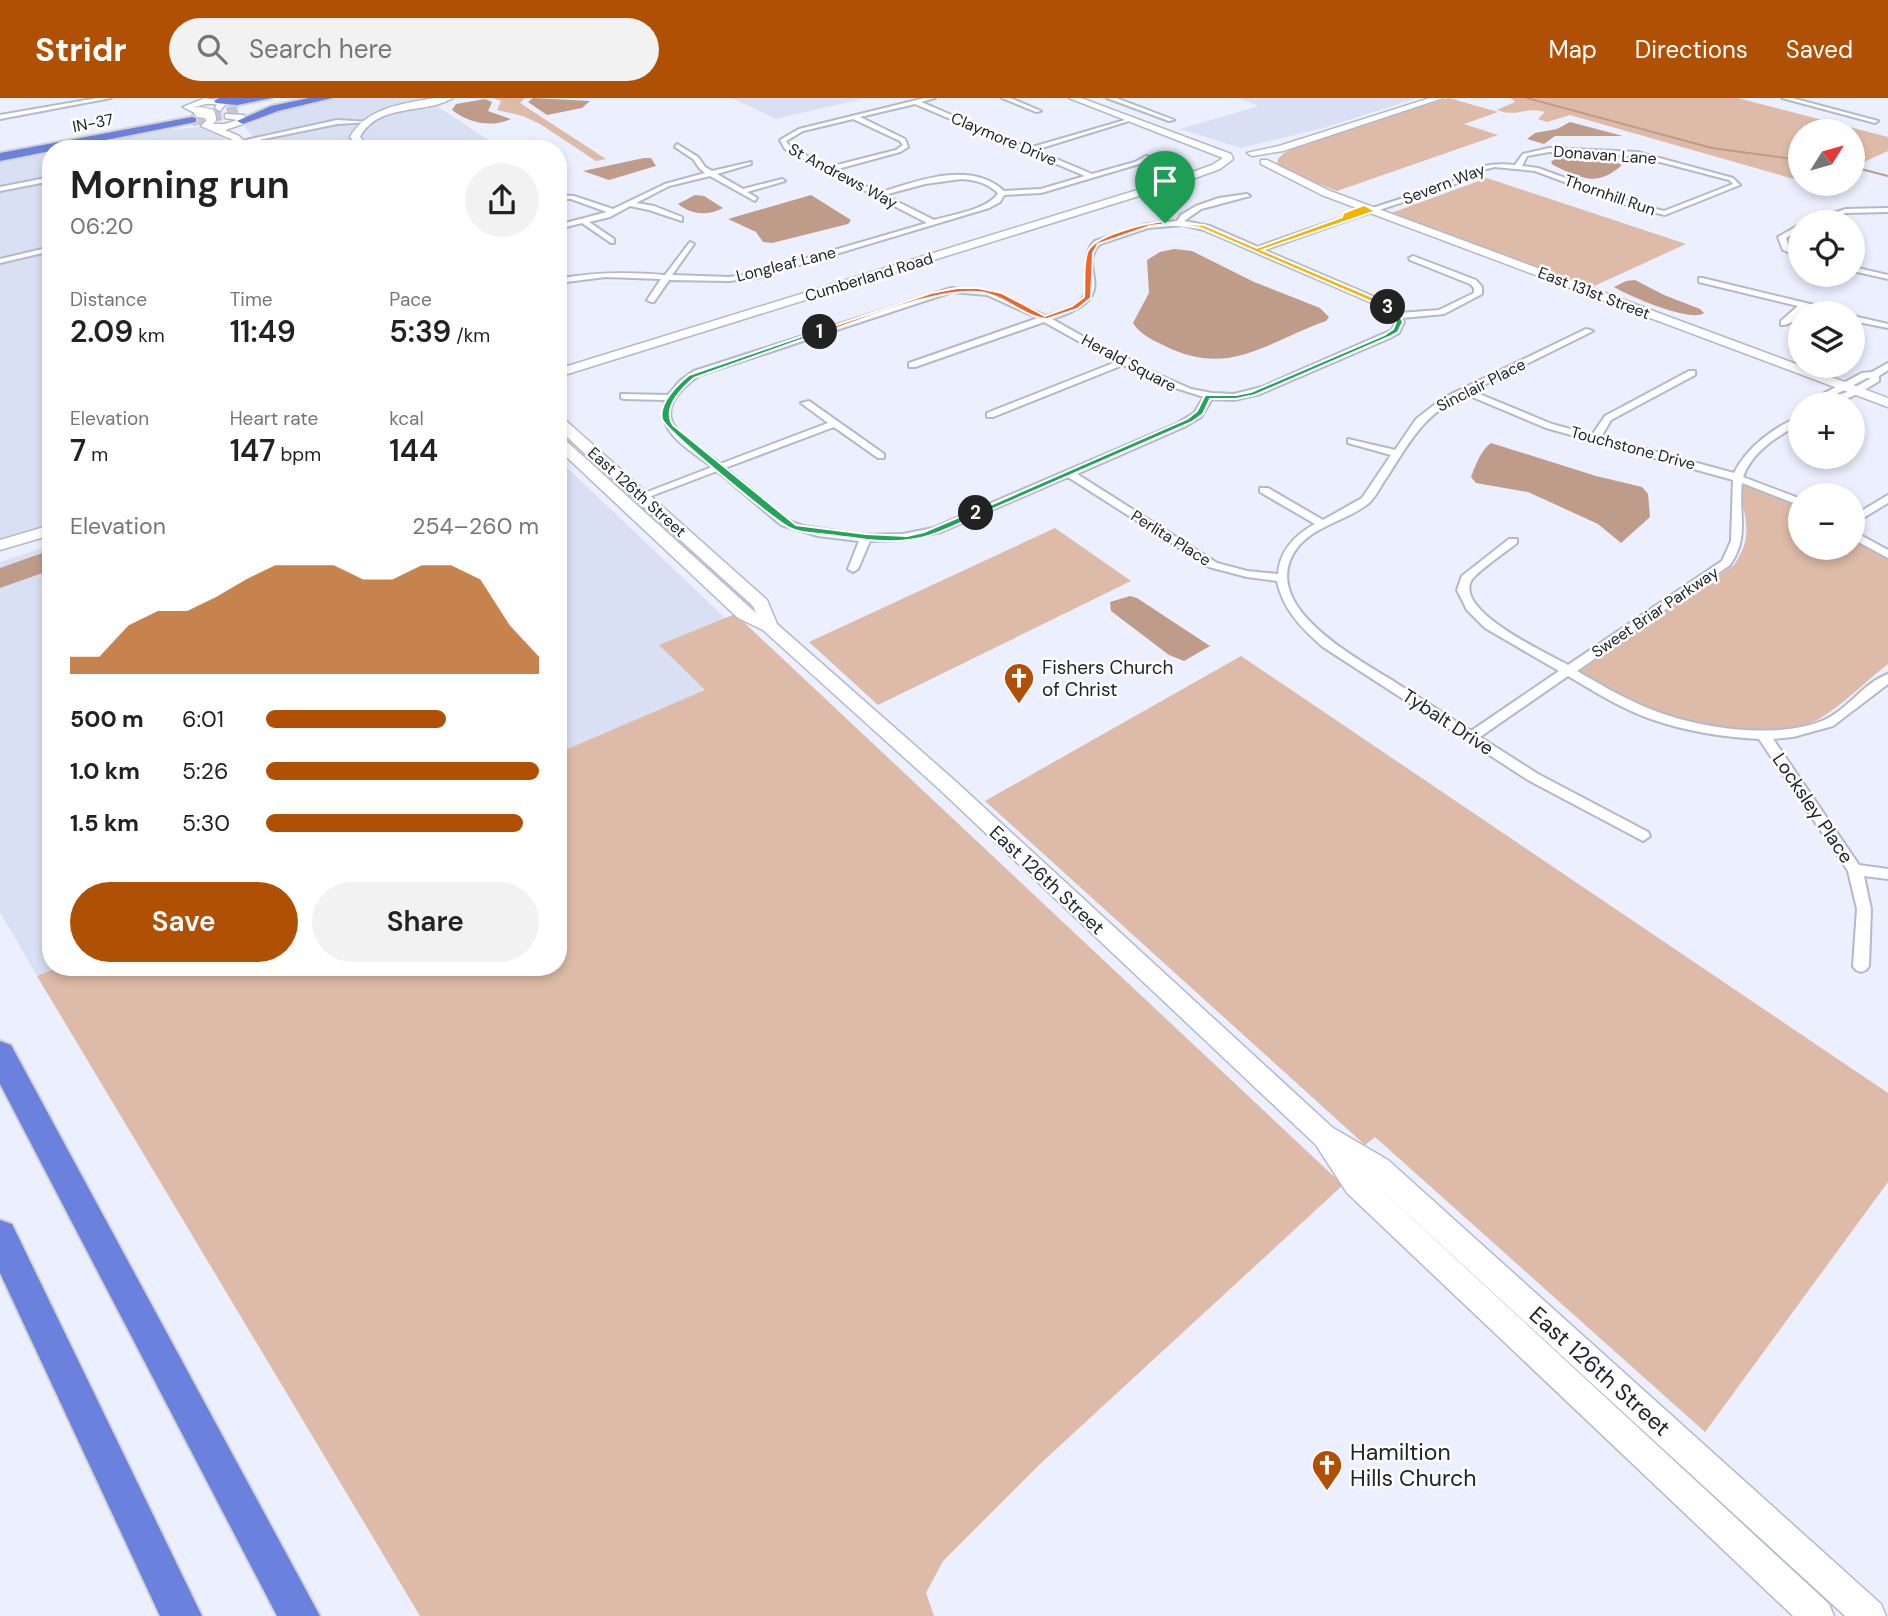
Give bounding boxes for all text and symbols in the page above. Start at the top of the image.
search box [169,18,659,81]
text: Stridr [35,28,127,71]
icon: search [193,30,231,68]
text: Search here [249,32,392,66]
text: Map [1549,34,1597,65]
text: Directions [1635,34,1748,65]
text: Saved [1786,34,1853,65]
street label: Claymore Drive [948,107,1060,171]
street label: IN-37 [71,109,115,137]
north arrow [1788,119,1866,196]
map controls [1788,119,1865,560]
street label: St Andrews Way [785,138,901,214]
street label: Donavan Lane [1553,141,1657,169]
pin [1135,151,1195,223]
street label: Severn Way [1400,159,1488,209]
text: Morning run [70,160,290,210]
icon: arrive [1146,162,1184,200]
button: share [465,163,539,237]
street label: Thornhill Run [1562,170,1658,220]
button: locate [1788,210,1865,287]
text: 06:20 [70,211,134,241]
street label: Longleaf Lane [734,241,838,287]
street label: Cumberland Road [802,248,936,306]
street label: East 131st Street [1535,262,1653,324]
text: Distance [70,287,147,312]
text: Time [230,287,273,312]
text: Pace [389,287,432,312]
pin: 3 [1370,290,1406,325]
text: 3 [1382,294,1393,319]
button: layers [1788,301,1865,378]
text: 2.09 [70,312,133,351]
text: 11:49 [230,312,296,351]
text: 5:39 [389,312,451,351]
pin: 1 [802,314,838,350]
text: 1 [816,319,823,344]
text: km [133,323,165,348]
text: /km [451,323,490,348]
street label: Herald Square [1078,329,1180,397]
street label: Sinclair Place [1433,354,1529,416]
button: + [1788,392,1865,469]
text: Elevation [70,406,149,431]
text: Heart rate [230,406,318,431]
text: kcal [389,406,424,431]
street label: Touchstone Drive [1568,421,1698,475]
text: 7 [70,431,86,470]
text: 147 [230,431,275,470]
text: 144 [389,431,438,470]
text: m [86,442,108,467]
text: bpm [275,442,321,467]
street label: East 126th Street [583,442,691,542]
button: − [1788,483,1865,560]
pin: 2 [958,496,993,530]
text: 2 [970,500,981,525]
street label: Perlita Place [1127,505,1215,571]
text: Elevation [70,511,166,541]
text: 254–260 m [412,511,539,541]
street label: Sweet Briar Parkway [1587,562,1723,662]
place label: Fishers Church of Christ [1042,655,1174,702]
church icon: Fishers Church of Christ [1002,661,1036,705]
street label: Tybalt Drive [1397,683,1499,761]
text: 500 m [70,704,144,734]
text: 6:01 [182,704,224,734]
street label: Locksley Place [1767,748,1859,868]
text: 1.0 km [70,756,140,786]
text: 5:26 [182,756,228,786]
text: 1.5 km [70,808,139,838]
text: 5:30 [182,808,230,838]
street label: East 126th Street [984,820,1110,940]
button: Save [70,882,298,962]
button: Share [312,882,539,962]
street label: East 126th Street [1523,1300,1677,1442]
place label: Hamiltion Hills Church [1350,1437,1476,1493]
church icon: Hamiltion Hills Church [1310,1448,1344,1492]

